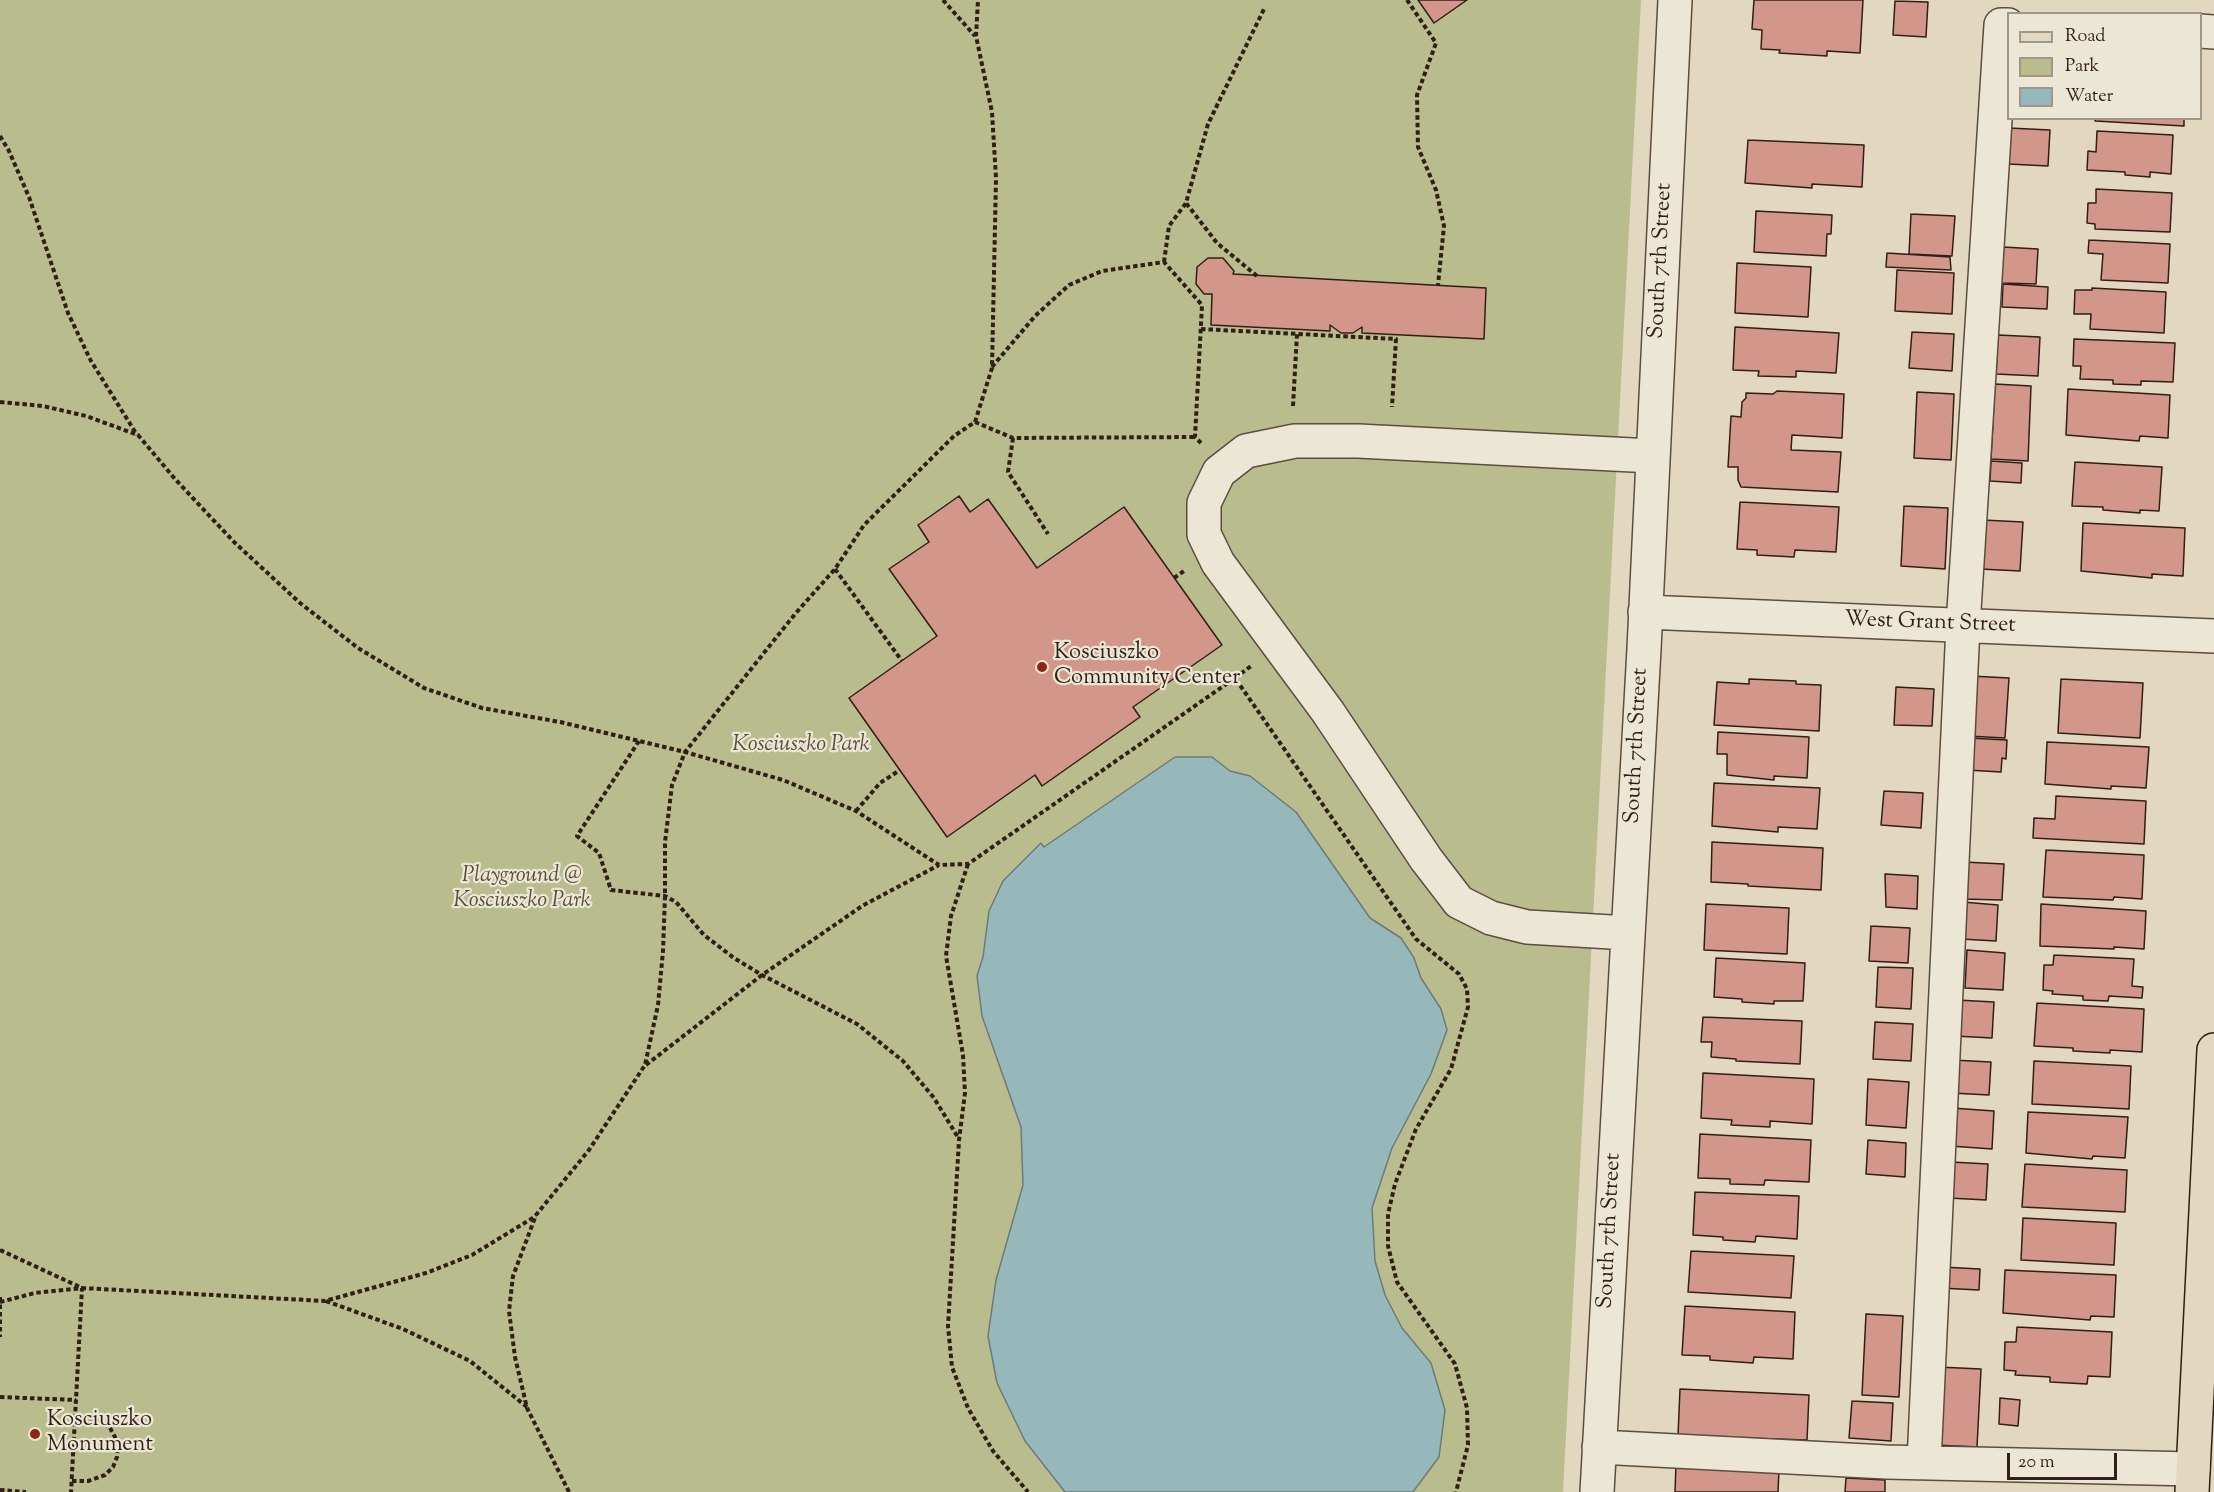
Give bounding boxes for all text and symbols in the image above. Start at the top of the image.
legend [2007,12,2202,120]
text: Road [2065,24,2105,50]
text: Park [2065,54,2099,80]
text: Water [2065,84,2113,110]
street label: South 7th Street [1645,182,1679,340]
street label: West Grant Street [1844,608,2016,640]
place label: Kosciuszko Community Center [1054,641,1240,692]
marker: Kosciuszko Community Center [1035,660,1049,674]
street label: South 7th Street [1621,667,1655,825]
park label: Kosciuszko Park [732,733,870,759]
park label: Playground @ Kosciuszko Park [453,864,591,915]
street label: South 7th Street [1594,1152,1628,1310]
place label: Kosciuszko Monument [47,1408,153,1460]
marker: Kosciuszko Monument [28,1427,42,1441]
scale bar [2010,1441,2120,1479]
text: 20 m [2018,1450,2055,1476]

